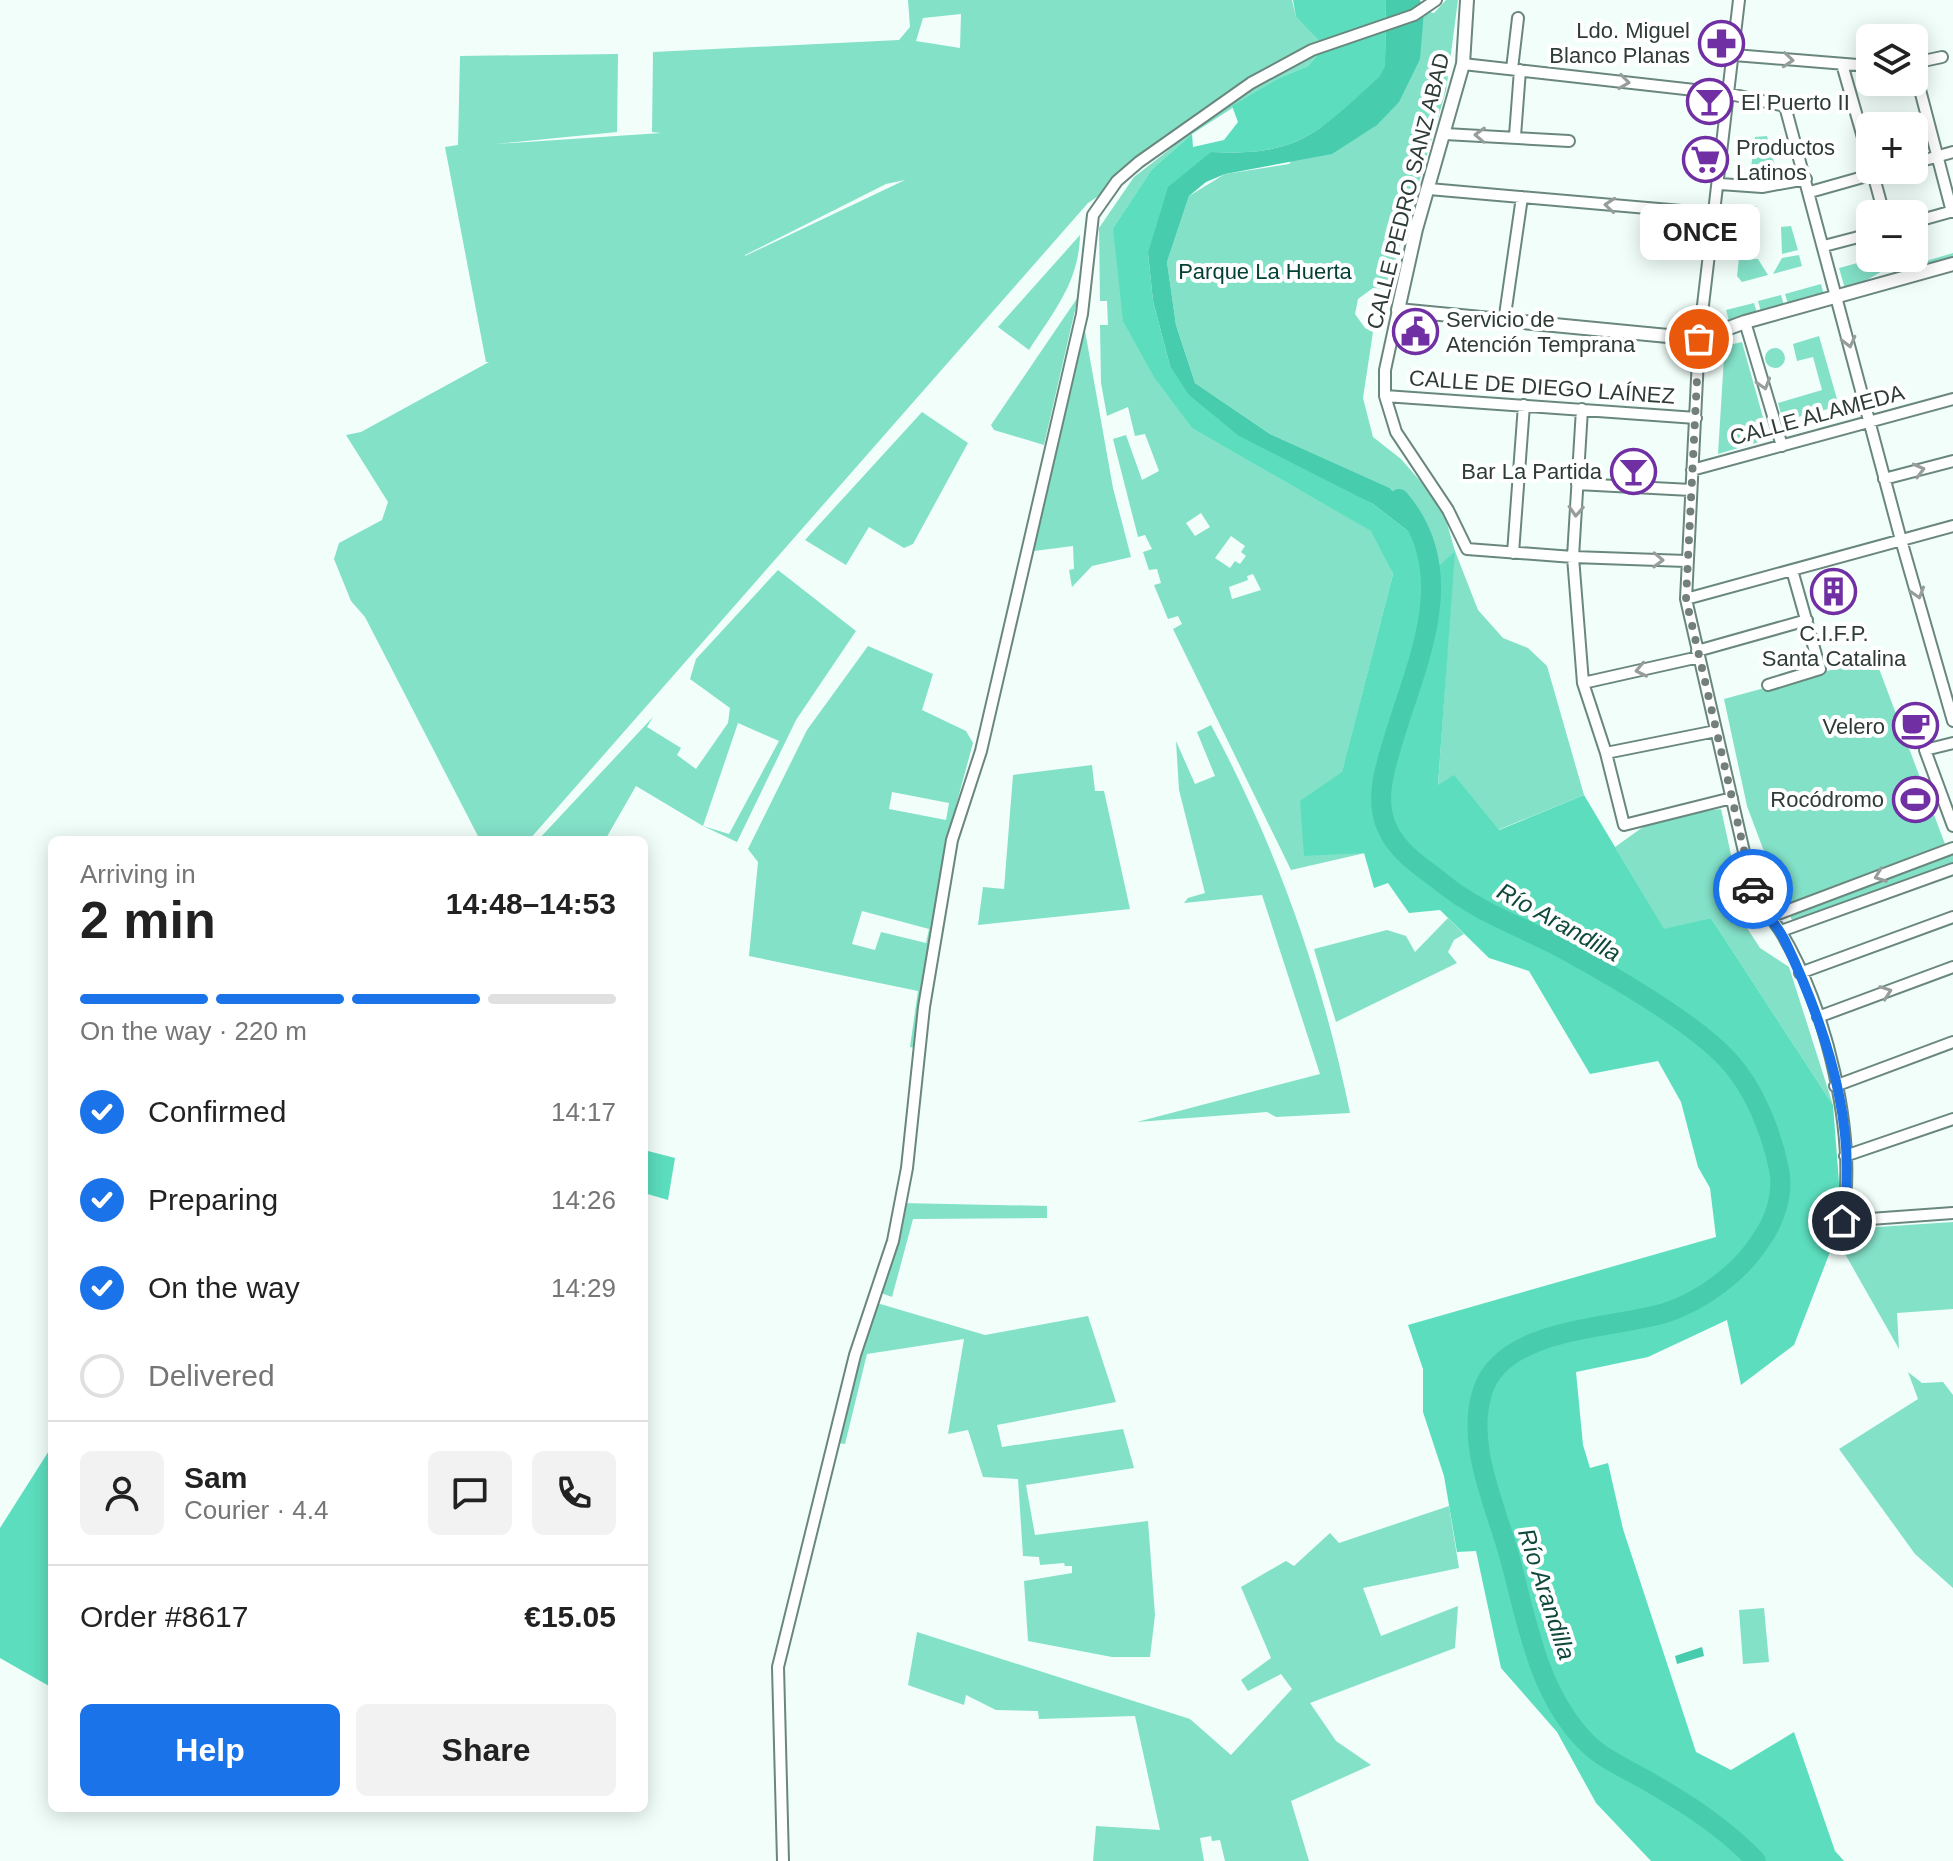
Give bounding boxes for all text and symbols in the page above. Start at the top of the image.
place label: Ldo. Miguel Blanco Planas [1549,18,1690,68]
pharmacy icon: Ldo. Miguel Blanco Planas [1697,19,1745,67]
map controls [1856,24,1928,272]
button: layers [1856,24,1928,96]
street label: CALLE PEDRO SANZ ABAD [1362,50,1454,332]
one-way arrow [1782,51,1795,68]
one-way arrow [1618,73,1631,90]
bar icon: El Puerto II [1686,78,1734,126]
place label: El Puerto II [1741,90,1850,115]
button: + [1856,112,1928,184]
one-way arrow [1473,127,1486,144]
place label: Productos Latinos [1736,135,1835,185]
supermarket icon: Productos Latinos [1681,136,1729,184]
one-way arrow [1603,197,1616,214]
button: − [1856,200,1928,272]
callout: ONCE [1639,203,1759,259]
text: ONCE [1662,217,1738,247]
park label: Parque La Huerta [1178,259,1353,284]
pin [1665,305,1733,373]
place label: Servicio de Atención Temprana [1446,307,1636,357]
public building icon: Servicio de Atención Temprana [1391,308,1439,356]
icon: bag [1677,317,1721,361]
one-way arrow [1839,335,1856,349]
street label: CALLE DE DIEGO LAÍNEZ [1408,365,1676,409]
one-way arrow [1755,376,1771,390]
street label: CALLE ALAMEDA [1727,380,1907,450]
bar icon: Bar La Partida [1609,447,1657,495]
place label: Bar La Partida [1461,459,1603,484]
one-way arrow [1911,463,1925,479]
one-way arrow [1568,505,1585,518]
one-way arrow [1652,552,1665,569]
building icon: C.I.F.P. Santa Catalina [1810,568,1858,616]
one-way arrow [1909,585,1925,599]
place label: C.I.F.P. Santa Catalina [1762,621,1907,671]
one-way arrow [1634,661,1648,678]
cafe icon: Velero [1892,702,1940,750]
place label: Velero [1823,714,1885,739]
sports icon: Rocódromo [1891,775,1939,823]
place label: Rocódromo [1770,787,1884,812]
courier [1713,849,1793,929]
text: Arriving in [80,859,196,889]
one-way arrow [1874,866,1888,883]
icon: car [1731,867,1775,911]
water label: Río Arandilla [1493,877,1625,967]
text: 14:48–14:53 [446,887,616,920]
text: 2 min [80,891,216,949]
one-way arrow [1878,985,1892,1002]
text: On the way · 220 m [80,1016,307,1046]
icon: check [80,1090,124,1134]
text: Confirmed [148,1095,286,1128]
text: 14:17 [551,1097,616,1127]
icon: check [80,1178,124,1222]
text: Preparing [148,1183,278,1216]
text: 14:26 [551,1185,616,1215]
pin [1808,1187,1876,1255]
icon: home [1820,1199,1864,1243]
icon: check [80,1266,124,1310]
text: On the way [148,1271,300,1304]
text: 14:29 [551,1273,616,1303]
text: Delivered [148,1359,275,1392]
button: person [80,1451,164,1535]
button: chat [428,1451,512,1535]
button: phone [532,1451,616,1535]
text: Sam [184,1461,247,1494]
text: Courier · 4.4 [184,1495,329,1525]
water label: Río Arandilla [1513,1525,1581,1663]
text: Order #8617 [80,1600,248,1633]
text: €15.05 [524,1600,616,1633]
button: Help [80,1704,340,1796]
button: Share [356,1704,616,1796]

